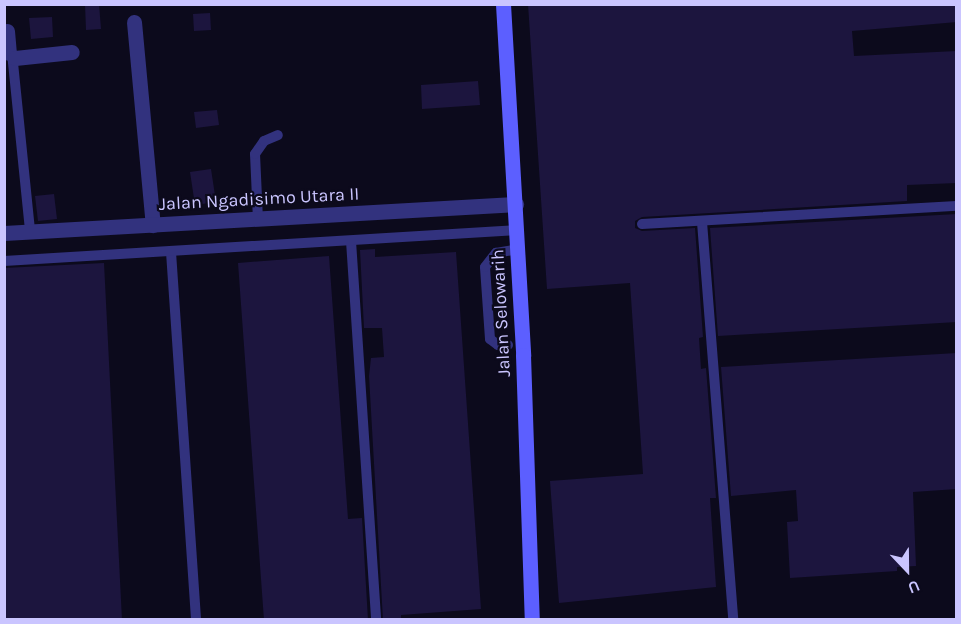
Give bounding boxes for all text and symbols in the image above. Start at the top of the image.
street label: Jalan Ngadisimo Utara II [158,183,360,215]
street label: Jalan Selowarih [487,249,515,377]
north arrow [877,540,937,600]
text: U [905,576,923,598]

